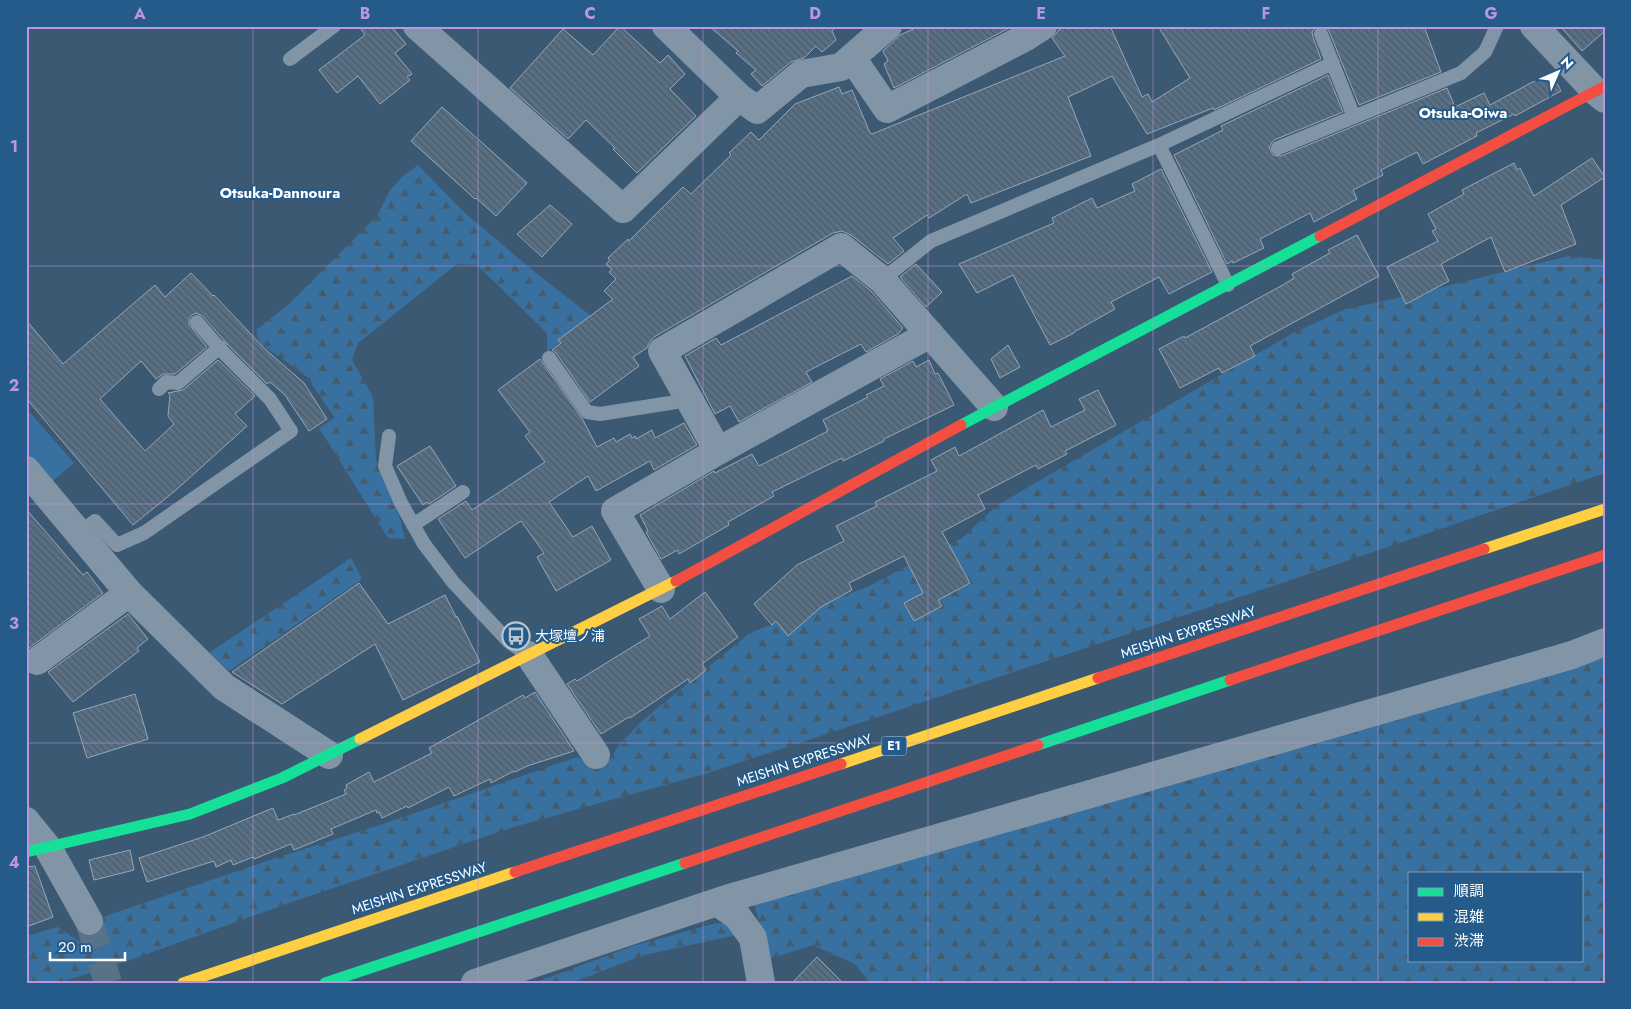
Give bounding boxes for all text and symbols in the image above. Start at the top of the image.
text: A [133,2,146,25]
text: B [360,2,370,25]
text: C [584,2,596,25]
text: D [809,2,821,25]
text: E [1036,2,1046,25]
text: F [1262,2,1270,25]
text: G [1484,2,1498,25]
north arrow [1534,48,1584,98]
text: N [1556,52,1578,74]
district label: Otsuka-Oiwa [1419,102,1507,124]
text: 1 [10,135,18,158]
district label: Otsuka-Dannoura [220,182,340,204]
text: 2 [9,374,19,397]
street label: MEISHIN EXPRESSWAY [1118,601,1258,663]
text: 3 [9,612,19,635]
bus stop icon: 大塚壇ノ浦 [501,621,531,651]
place label: 大塚壇ノ浦 [535,626,605,646]
street label: MEISHIN EXPRESSWAY [734,729,874,791]
road number: E1 [882,736,906,756]
text: 4 [8,851,20,874]
street label: MEISHIN EXPRESSWAY [349,857,489,919]
legend [1408,872,1584,962]
text: 順調 [1454,880,1484,902]
text: 混雑 [1454,906,1484,928]
scale bar [50,929,125,961]
text: 渋滞 [1454,930,1484,952]
text: 20 m [58,936,92,958]

